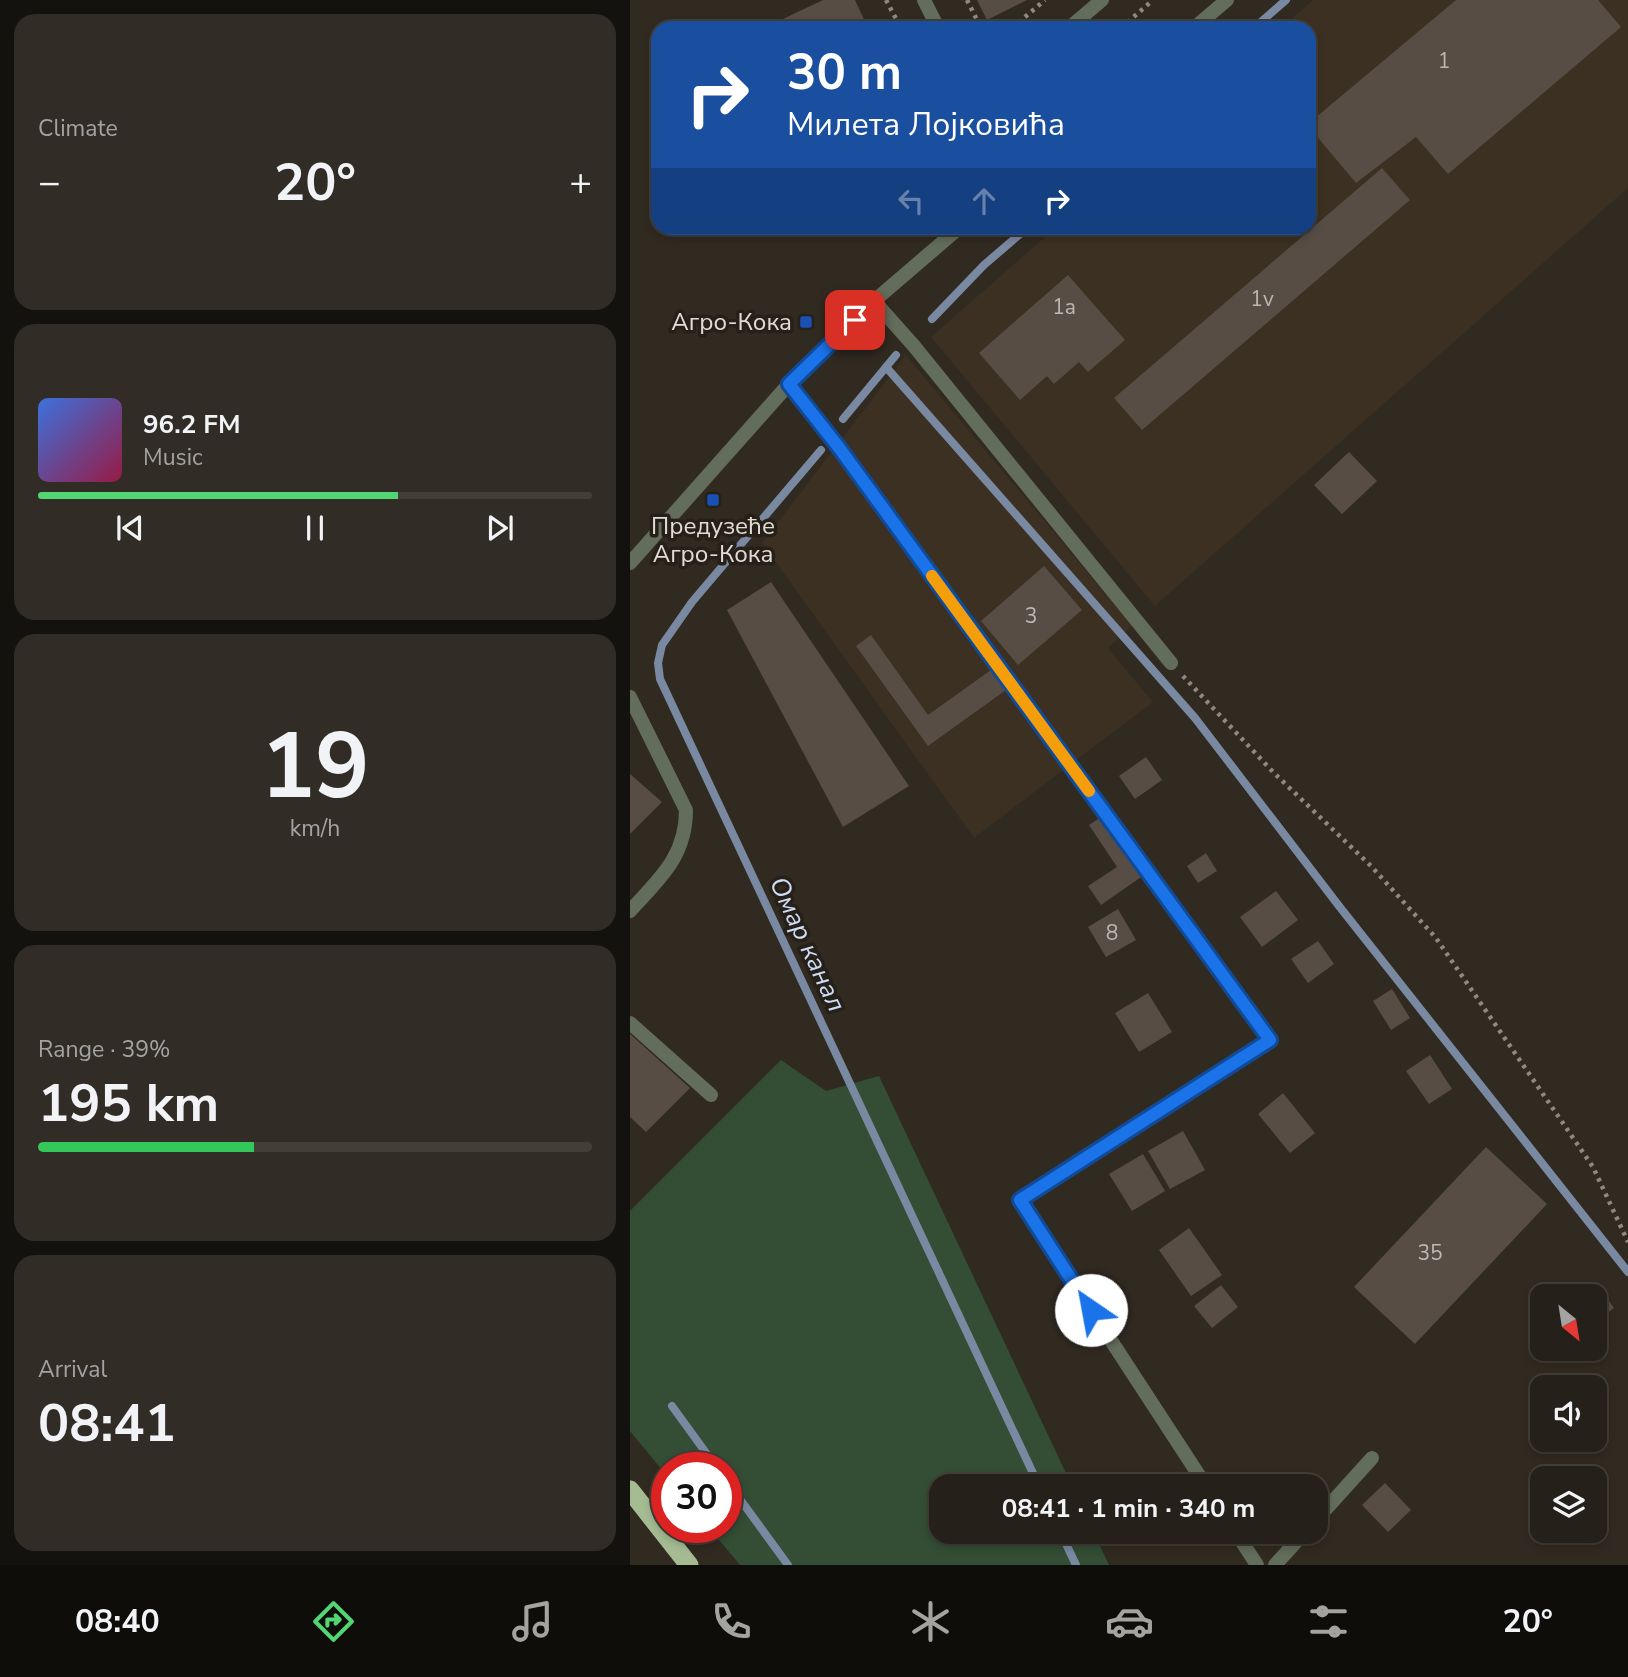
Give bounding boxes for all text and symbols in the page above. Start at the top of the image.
text: 30 m [787,39,902,106]
house number: 1 [1438,47,1450,75]
icon: right [672,49,763,140]
text: Милета Лојковића [787,103,1065,146]
text: Climate [38,113,118,144]
text: 20° [274,147,356,218]
text: − [38,157,61,208]
text: + [569,157,592,208]
icon: left [892,182,930,220]
icon: ahead [965,182,1003,220]
icon: right [1038,182,1076,220]
house number: 1v [1250,285,1274,313]
pin [825,290,885,350]
house number: 1a [1052,293,1076,321]
icon: arrive [836,301,874,339]
place label: Агро-Кока [671,306,792,338]
marker: Агро-Кока [798,314,814,330]
text: 96.2 FM [143,407,240,442]
text: Music [143,442,203,473]
marker: Предузеће Агро-Кока [705,492,721,508]
icon: previous [111,509,149,547]
icon: pause [296,509,334,547]
icon: next [481,509,519,547]
place label: Предузеће Агро-Кока [651,510,775,570]
house number: 3 [1025,602,1037,630]
text: 19 [260,705,370,829]
text: km/h [290,813,340,844]
water label: Омар канал [761,871,854,1017]
house number: 8 [1106,919,1118,947]
text: Range · 39% [38,1034,170,1065]
text: 195 km [38,1068,219,1139]
house number: 35 [1417,1239,1443,1267]
position arrow [1054,1273,1128,1347]
north arrow [1530,1284,1606,1362]
map controls [1530,1284,1607,1543]
text: Arrival [38,1354,107,1385]
button: sound [1530,1375,1607,1452]
text: 08:41 [38,1388,176,1459]
speed limit sign: 30 [651,1452,742,1543]
button: layers [1530,1466,1607,1543]
text: 08:41 · 1 min · 340 m [1002,1491,1255,1526]
icon: directions [309,1597,358,1646]
icon: music [508,1597,557,1646]
icon: phone [707,1597,756,1646]
icon: climate [906,1597,955,1646]
icon: car [1105,1597,1154,1646]
icon: filters [1304,1597,1353,1646]
text: 08:40 [75,1600,160,1643]
text: 20° [1502,1600,1553,1643]

